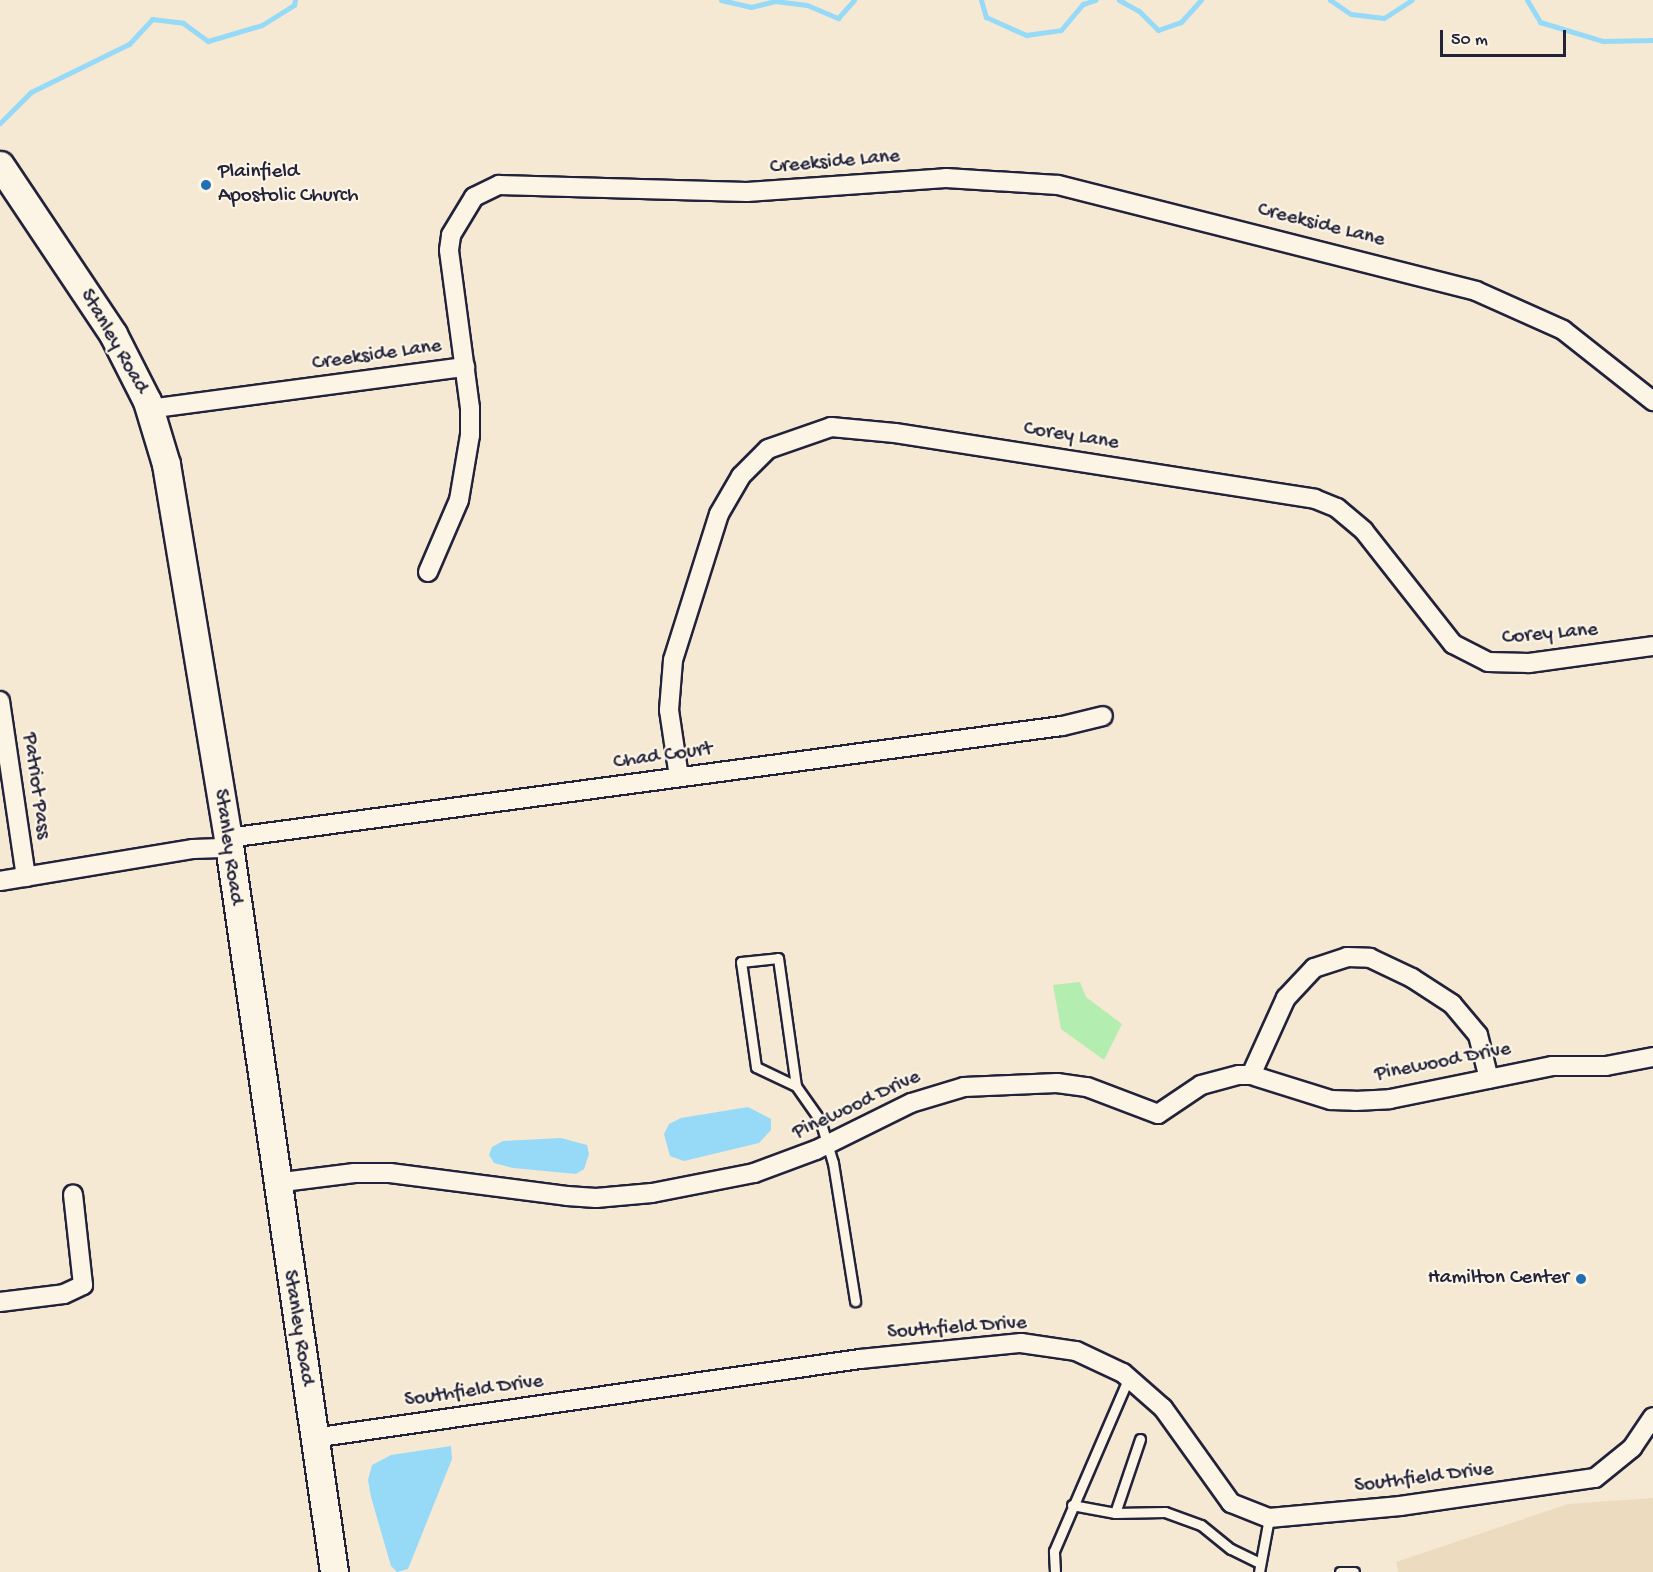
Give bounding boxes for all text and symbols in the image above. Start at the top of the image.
scale bar [1443,18,1569,56]
text: 50 m [1451,30,1488,51]
street label: Creekside Lane [769,145,901,181]
place label: Plainfield Apostolic Church [218,160,358,210]
marker: Plainfield Apostolic Church [199,178,213,192]
street label: Creekside Lane [1255,198,1387,254]
street label: Stanley Road [73,285,153,399]
street label: Creekside Lane [311,334,443,378]
street label: Corey Lane [1022,417,1120,457]
street label: Corey Lane [1501,618,1599,652]
street label: Patriot Pass [15,731,55,841]
street label: Chad Court [612,738,714,776]
street label: Stanley Road [206,788,248,906]
street label: Pinewood Drive [1373,1037,1513,1089]
street label: Pinewood Drive [789,1065,925,1147]
place label: Hamilton Center [1428,1266,1569,1292]
street label: Stanley Road [275,1268,319,1388]
marker: Hamilton Center [1574,1272,1588,1286]
street label: Southfield Drive [886,1312,1028,1346]
street label: Southfield Drive [403,1370,545,1414]
street label: Southfield Drive [1353,1458,1495,1500]

